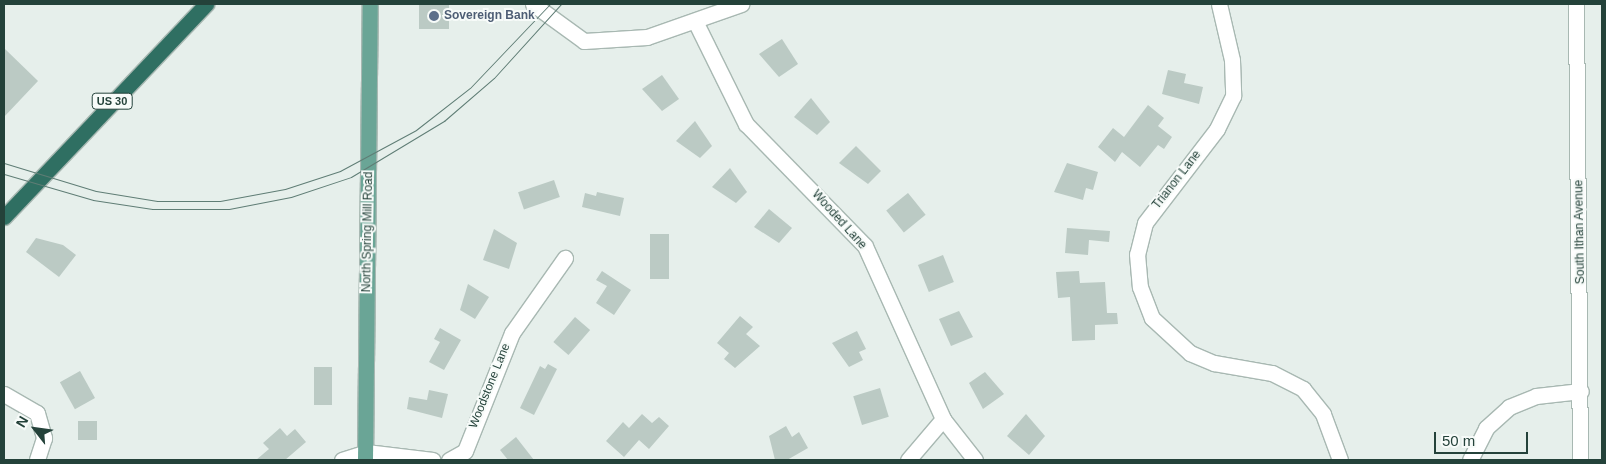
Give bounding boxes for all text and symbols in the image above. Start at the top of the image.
place label: Sovereign Bank [444,9,535,23]
marker: Sovereign Bank [428,10,440,22]
road number: US 30 [91,92,133,110]
street label: Trianon Lane [1150,148,1204,212]
street label: North Spring Mill Road [360,172,376,292]
street label: South Ithan Avenue [1572,179,1588,285]
street label: Wooded Lane [809,187,869,253]
street label: Woodstone Lane [466,341,514,431]
north arrow [10,404,60,454]
text: N [13,413,31,430]
scale bar [1436,422,1530,454]
text: 50 m [1442,432,1475,449]

